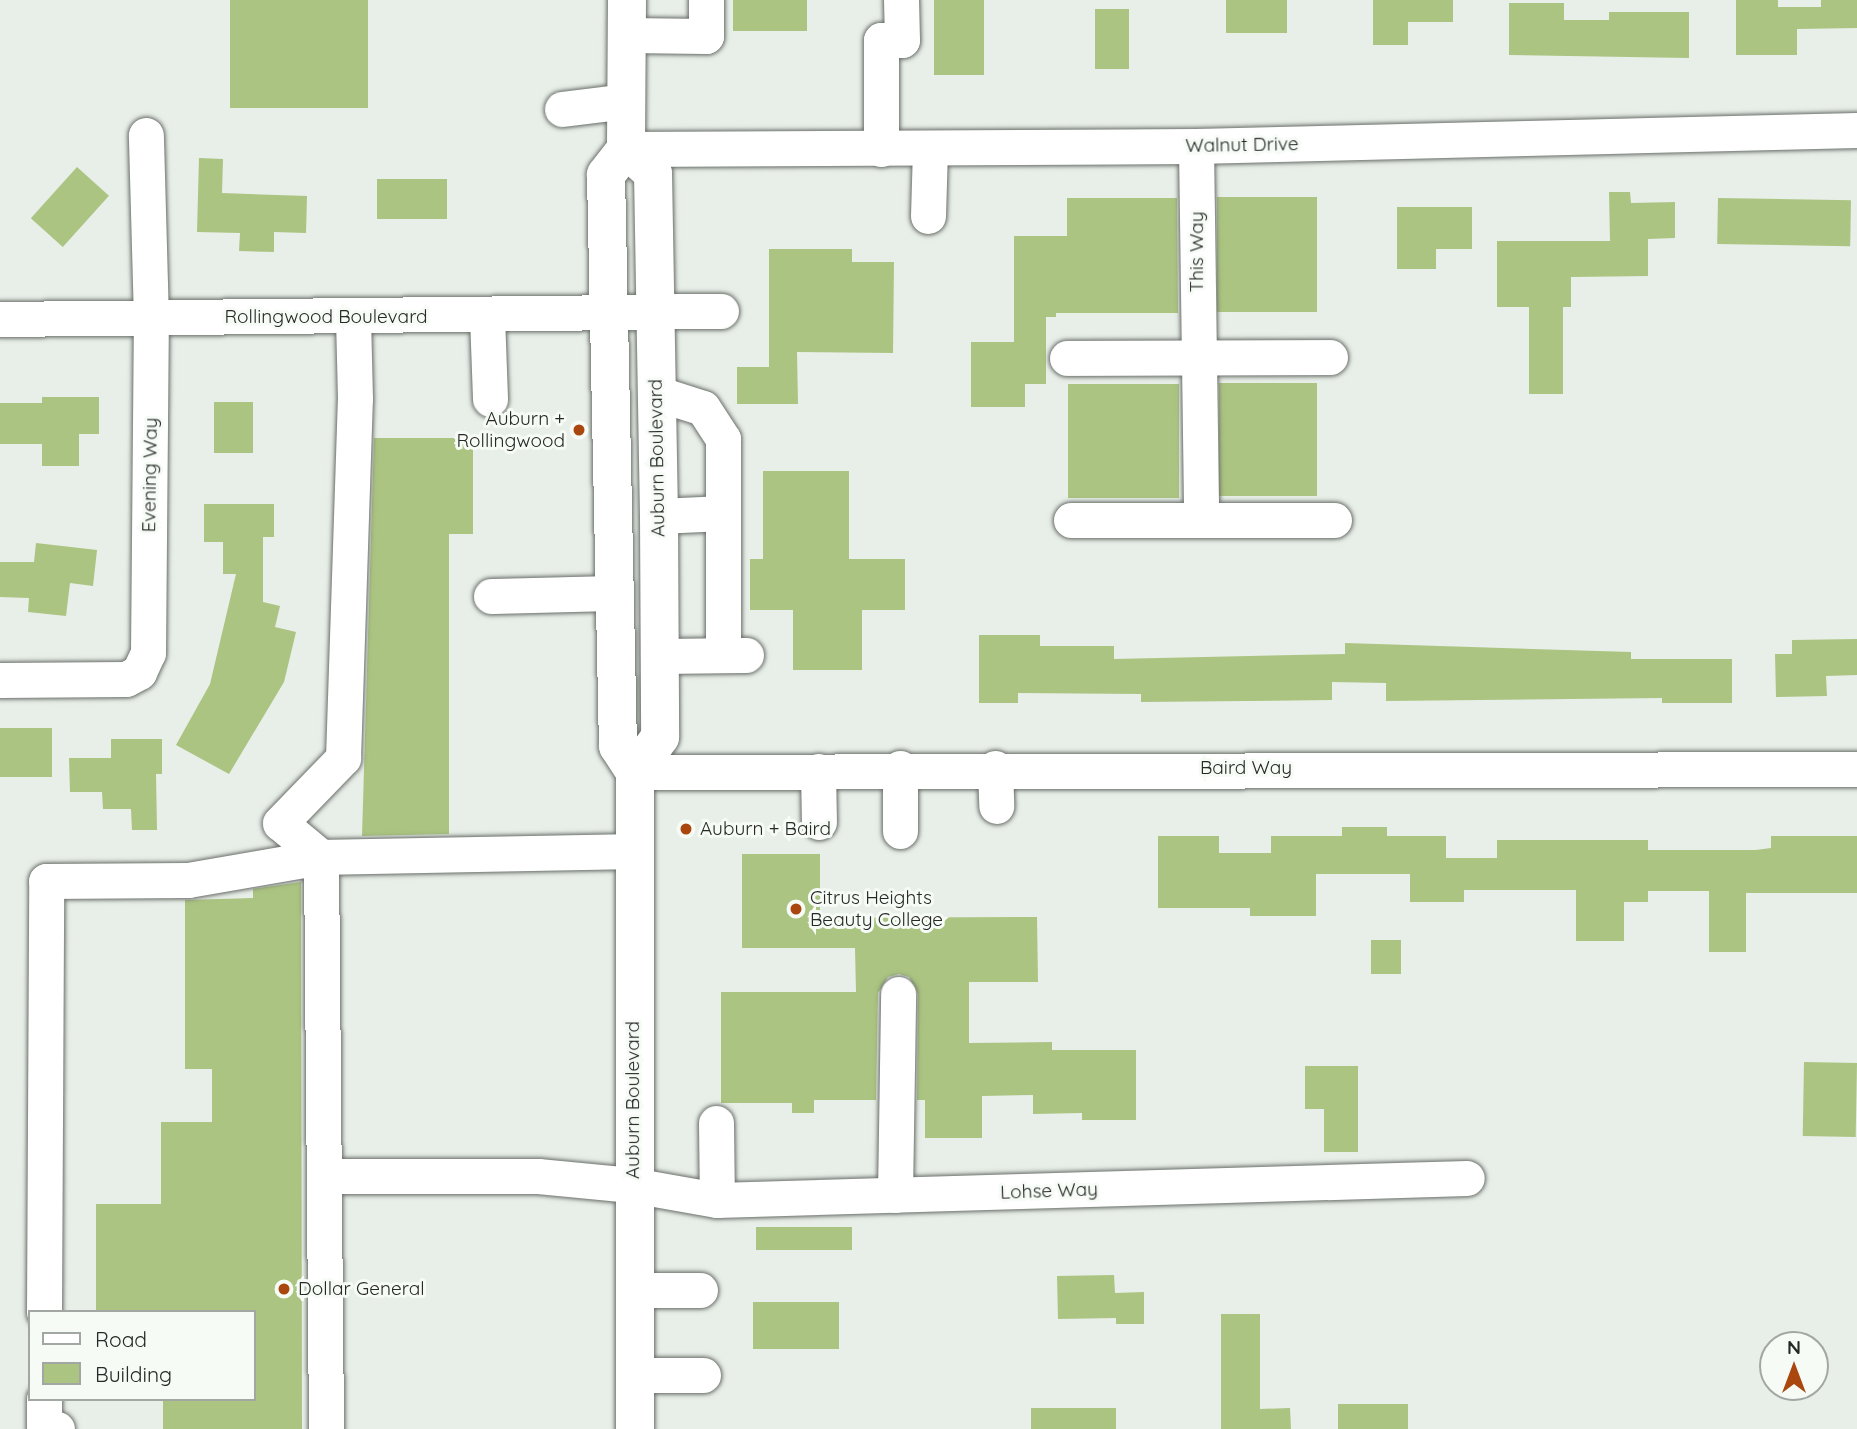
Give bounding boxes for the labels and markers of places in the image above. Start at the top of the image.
place label: Auburn + Rollingwood [456,408,565,452]
marker: Auburn + Rollingwood [571,422,587,438]
place label: Auburn + Baird [700,818,831,840]
marker: Auburn + Baird [678,821,694,837]
place label: Citrus Heights Beauty College [810,887,943,931]
marker: Citrus Heights Beauty College [788,901,804,917]
place label: Dollar General [298,1278,425,1300]
marker: Dollar General [276,1281,292,1297]

